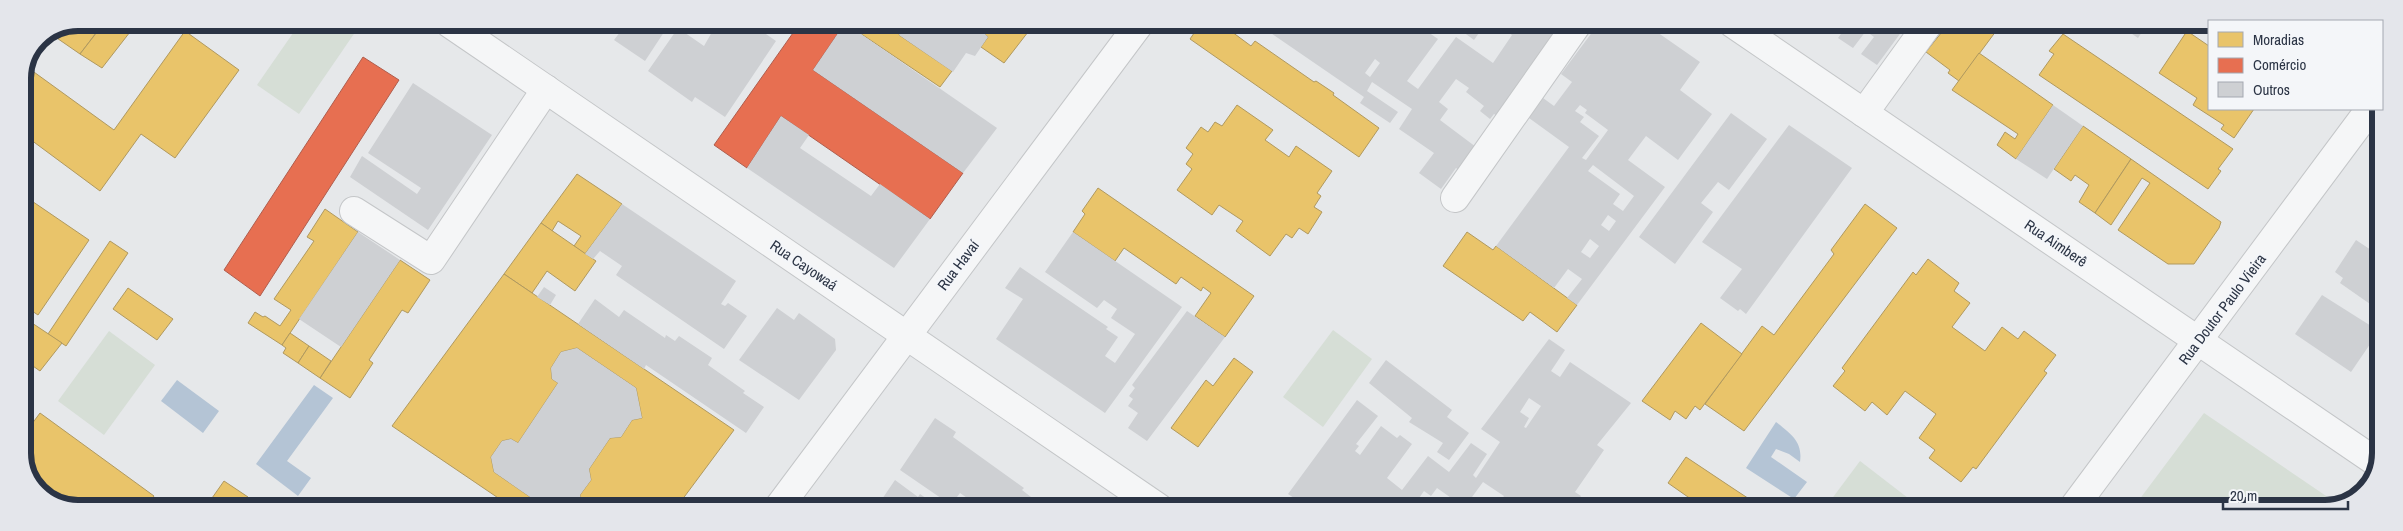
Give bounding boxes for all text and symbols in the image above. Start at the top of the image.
legend [2208,20,2383,110]
text: Moradias [2253,29,2304,50]
text: Comércio [2253,54,2306,75]
text: Outros [2253,79,2290,100]
street label: Rua Aimberê [2020,214,2092,272]
street label: Rua Cayowaá [766,235,842,295]
street label: Rua Havaí [932,235,984,295]
street label: Rua Doutor Paulo Vieira [2173,249,2271,369]
scale bar [2223,478,2348,510]
text: 20 m [2230,485,2257,506]

